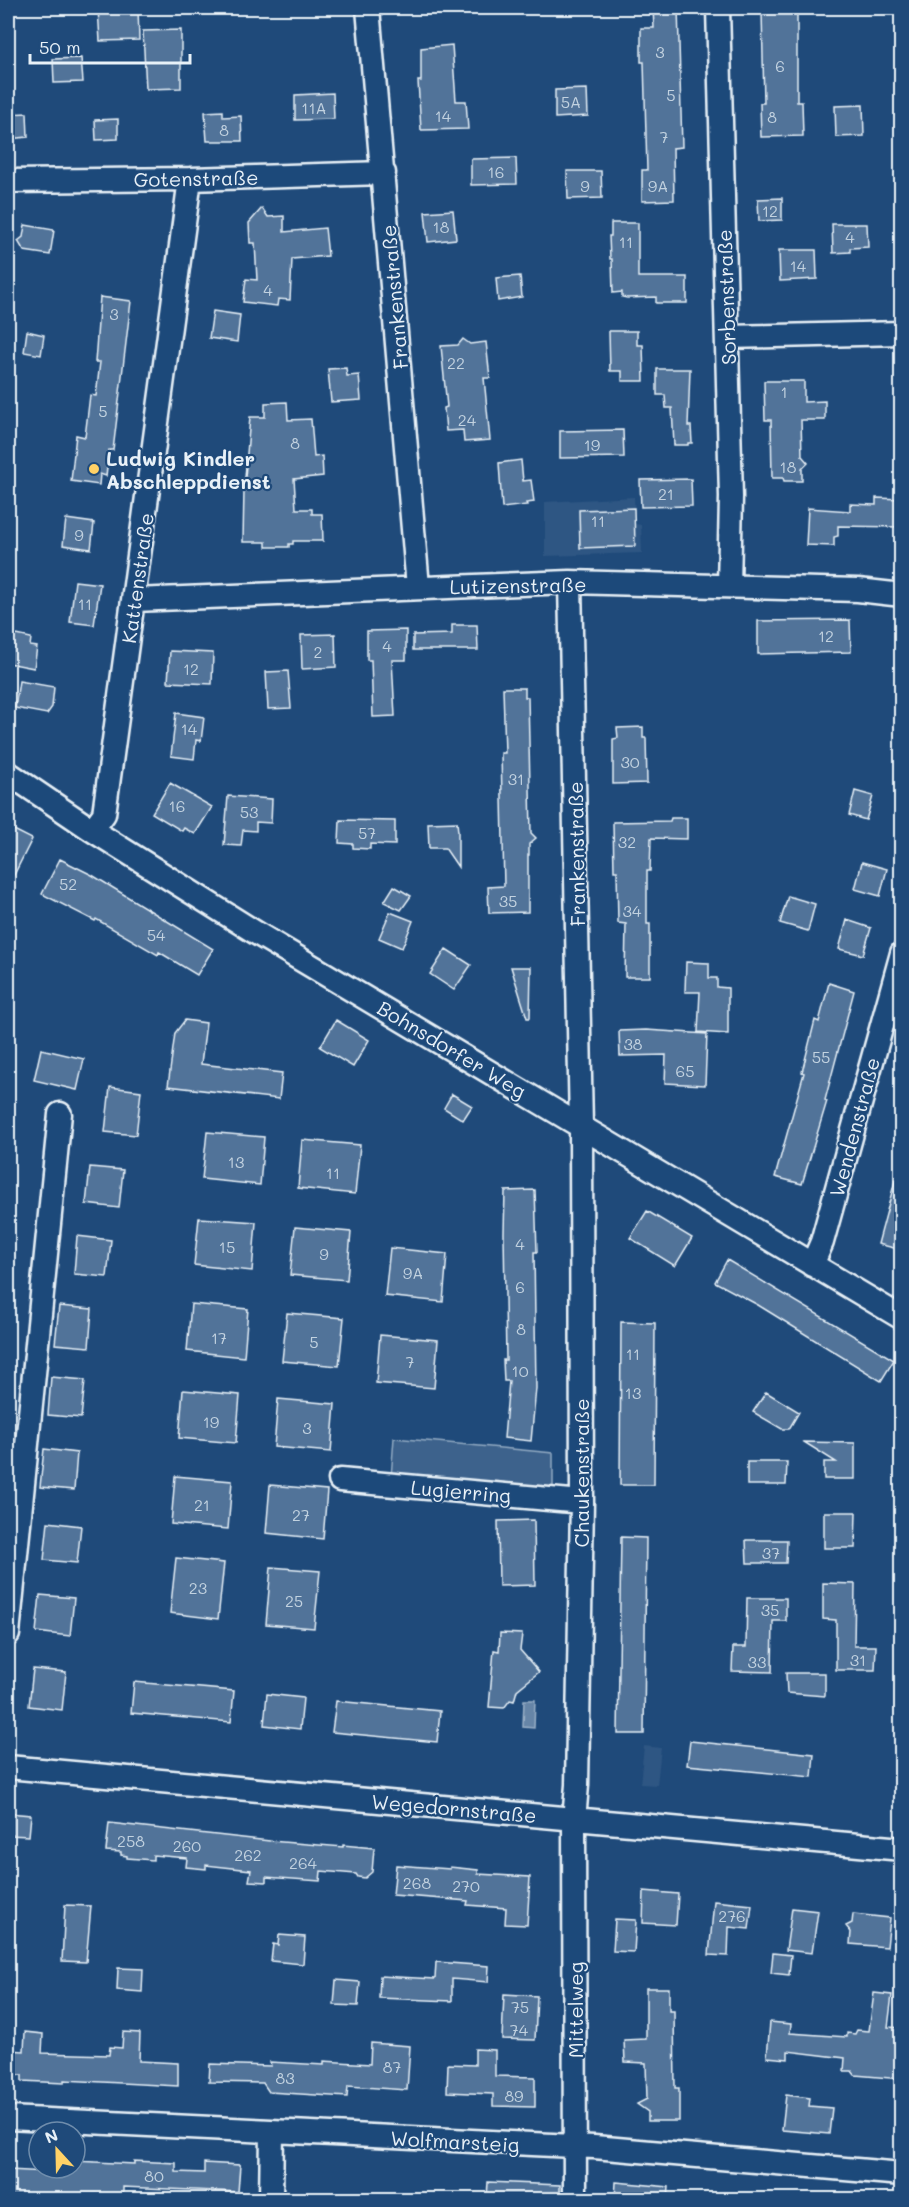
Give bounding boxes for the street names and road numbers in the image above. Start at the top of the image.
street label: Gotenstraße [133,164,259,192]
street label: Frankenstraße [375,224,413,370]
street label: Sorbenstraße [711,229,741,365]
street label: Kattenstraße [115,511,159,645]
street label: Lutizenstraße [449,571,587,599]
street label: Frankenstraße [562,781,590,927]
street label: Bohnsdorfer Weg [373,994,531,1104]
street label: Wendenstraße [823,1054,885,1200]
street label: Chaukenstraße [568,1398,594,1548]
street label: Lugierring [410,1474,512,1508]
street label: Wegedornstraße [370,1788,538,1828]
street label: Mittelweg [562,1962,588,2058]
street label: Wolfmarsteig [390,2125,520,2157]

